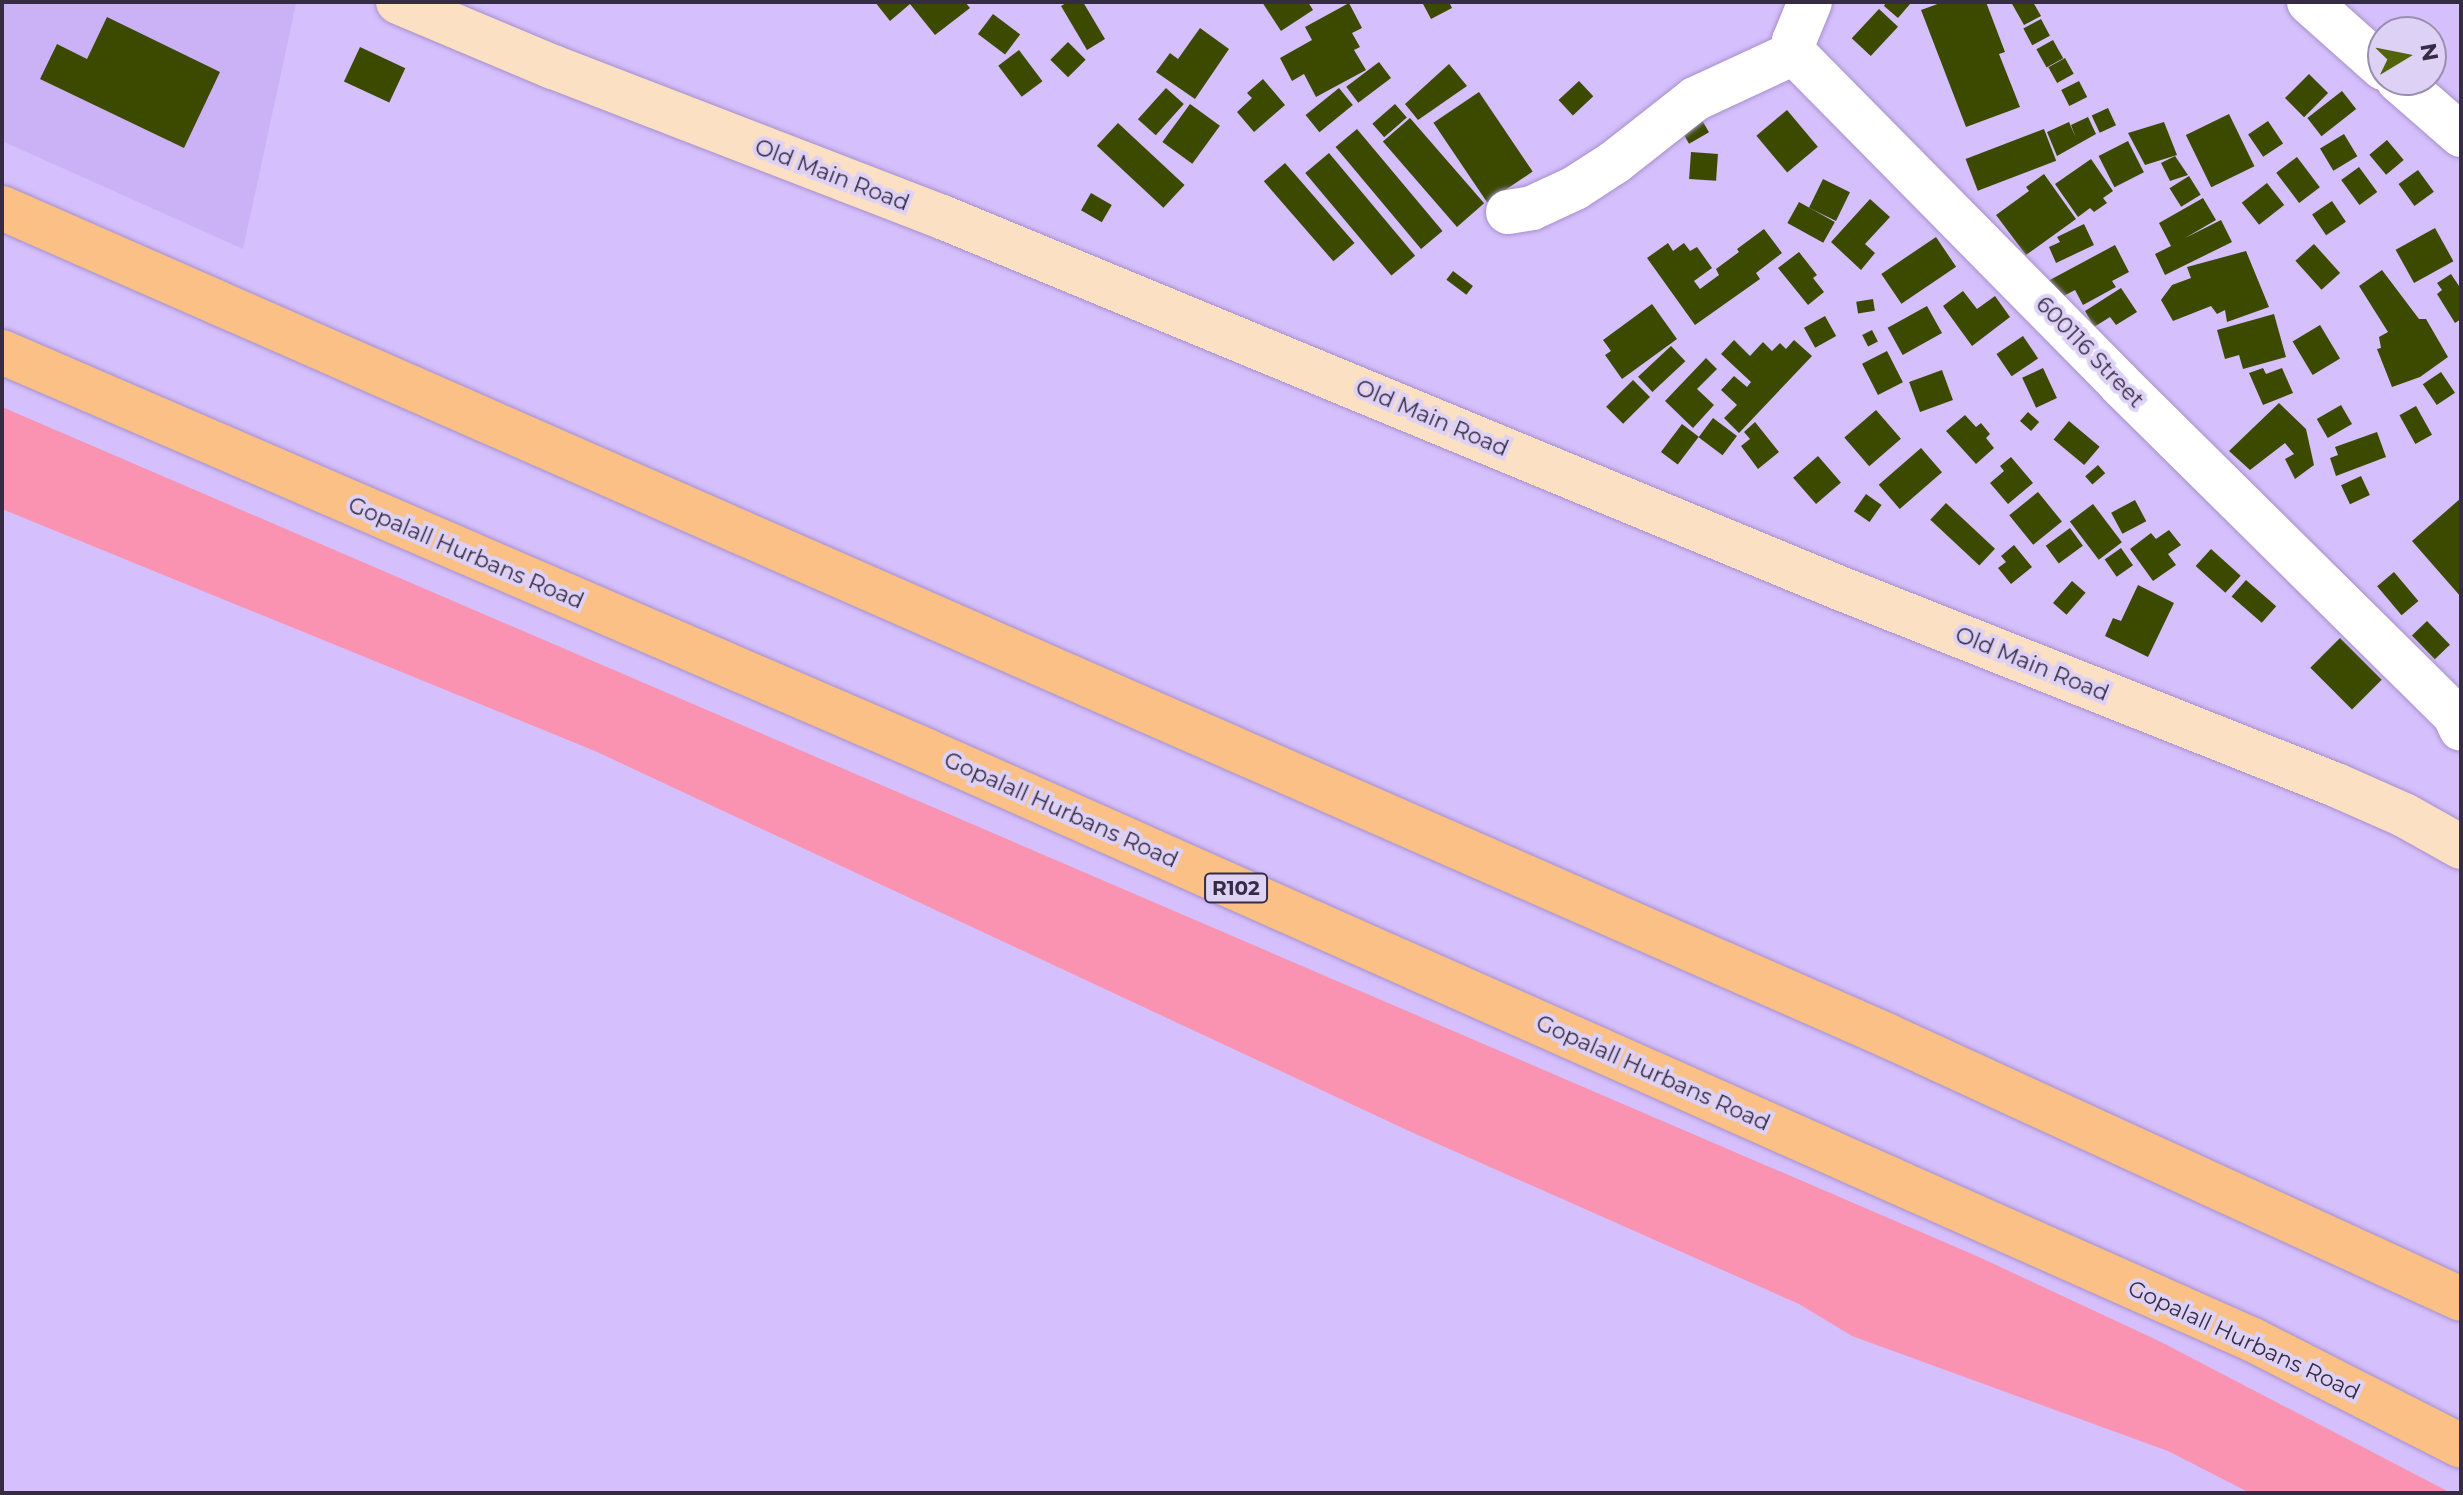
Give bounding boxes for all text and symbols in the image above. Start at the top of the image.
north arrow [2367,16,2447,96]
text: N [2414,41,2444,63]
street label: Old Main Road [751,133,913,217]
street label: 600116 Street [2030,291,2150,413]
street label: Old Main Road [1352,374,1512,462]
street label: Gopalall Hurbans Road [344,491,588,615]
street label: Old Main Road [1951,621,2113,707]
street label: Gopalall Hurbans Road [940,746,1182,874]
road number: R102 [1204,872,1268,904]
street label: Gopalall Hurbans Road [1532,1009,1774,1137]
street label: Gopalall Hurbans Road [2124,1275,2364,1405]

